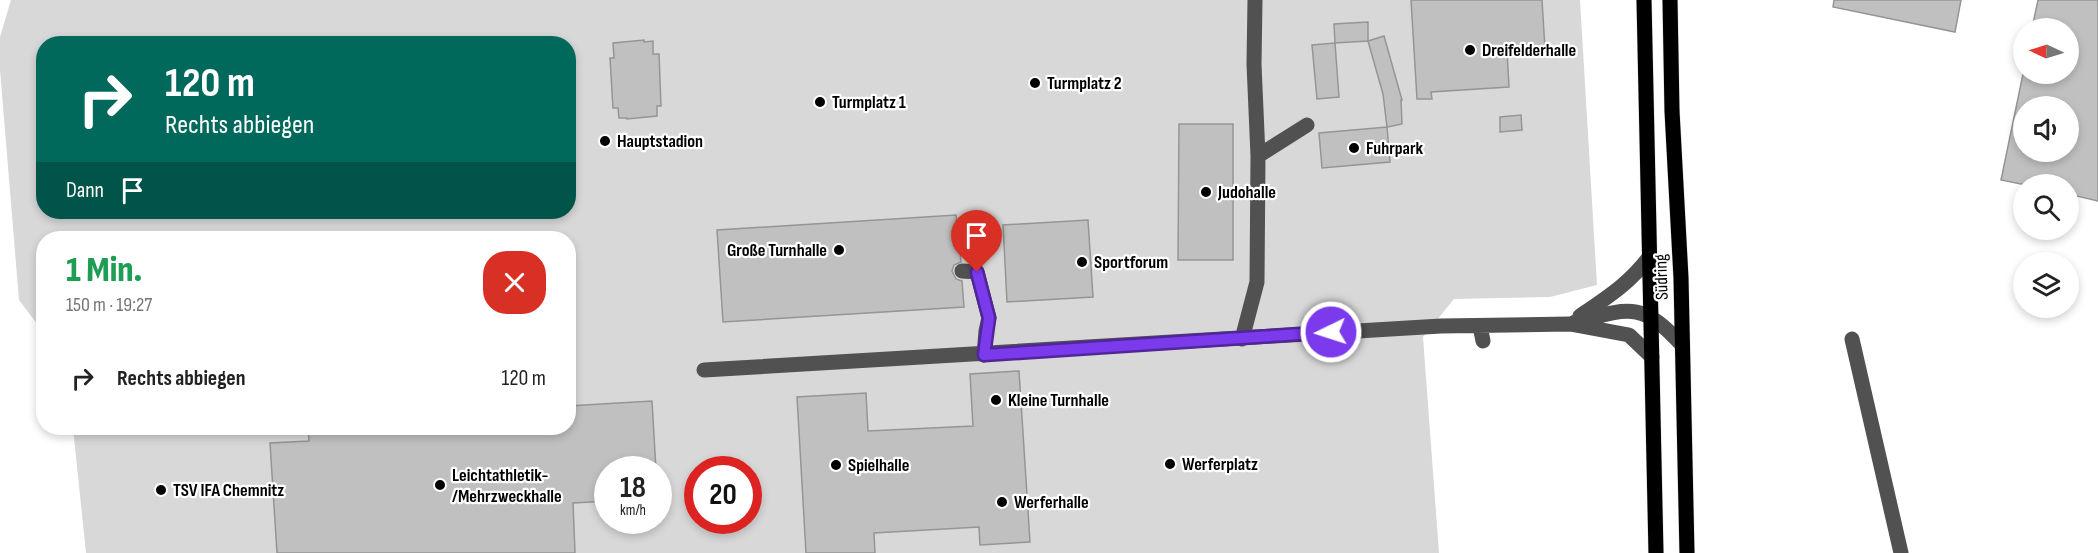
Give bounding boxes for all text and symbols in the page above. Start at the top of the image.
north arrow [2013,18,2079,84]
map controls [2013,18,2079,318]
place label: Dreifelderhalle [1482,40,1576,61]
marker: Dreifelderhalle [1463,43,1477,57]
text: 120 m [165,58,255,109]
icon: right [66,60,144,138]
place label: Turmplatz 2 [1047,73,1122,94]
marker: Turmplatz 2 [1028,76,1042,90]
place label: Turmplatz 1 [832,92,906,113]
marker: Turmplatz 1 [813,95,827,109]
button: sound [2013,96,2079,162]
text: Rechts abbiegen [165,109,314,141]
place label: Hauptstadion [617,131,703,152]
marker: Hauptstadion [598,134,612,148]
place label: Fuhrpark [1366,138,1423,159]
marker: Fuhrpark [1347,141,1361,155]
icon: arrive [116,174,149,207]
button: search [2013,174,2079,240]
text: Dann [66,177,104,204]
place label: Judohalle [1217,182,1276,203]
marker: Judohalle [1199,185,1213,199]
pin [951,210,1002,272]
icon: arrive [960,219,993,252]
place label: Große Turnhalle [727,240,827,261]
marker: Große Turnhalle [832,243,846,257]
text: 1 Min. [66,249,142,292]
button: close [483,251,546,314]
place label: Sportforum [1094,252,1168,273]
button: layers [2013,252,2079,318]
street label: Südring [1650,254,1673,300]
marker: Sportforum [1075,255,1089,269]
text: 150 m · 19:27 [66,293,152,317]
position arrow [1299,300,1363,364]
icon: right [66,362,99,395]
text: Rechts abbiegen [117,365,246,392]
text: 120 m [502,365,546,392]
place label: Kleine Turnhalle [1008,390,1109,411]
marker: Kleine Turnhalle [989,393,1003,407]
place label: Werferplatz [1182,454,1258,475]
place label: Spielhalle [848,455,909,476]
speed limit sign: 20 [684,456,762,534]
marker: Werferplatz [1163,457,1177,471]
marker: Spielhalle [829,458,843,472]
place label: Leichtathletik- /Mehrzweckhalle [452,465,562,507]
text: 18 [620,470,646,506]
marker: Leichtathletik- /Mehrzweckhalle [433,478,447,492]
place label: TSV IFA Chemnitz [173,480,284,501]
marker: TSV IFA Chemnitz [154,483,168,497]
place label: Werferhalle [1014,492,1089,513]
marker: Werferhalle [995,495,1009,509]
text: km/h [620,501,646,520]

